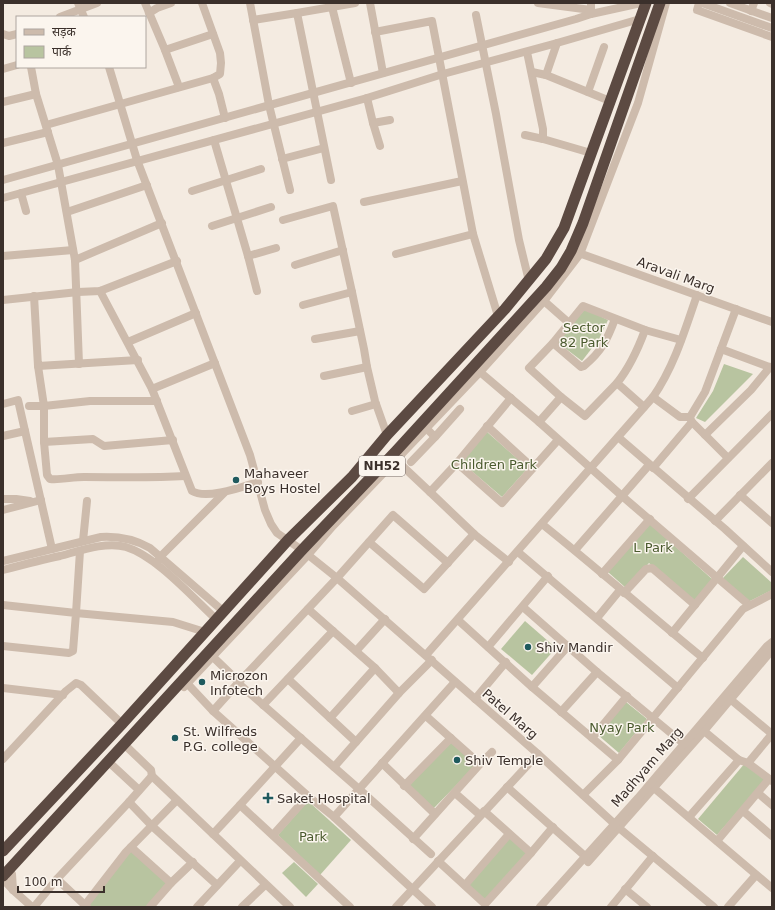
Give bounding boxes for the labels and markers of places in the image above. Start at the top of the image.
place label: Mahaveer Boys Hostel [244,466,321,496]
marker: Mahaveer Boys Hostel [231,475,241,485]
place label: Shiv Mandir [536,640,613,655]
marker: Shiv Mandir [523,642,533,652]
place label: Microzon Infotech [210,668,268,698]
marker: Microzon Infotech [197,677,207,687]
place label: St. Wilfreds P.G. college [183,724,258,754]
marker: St. Wilfreds P.G. college [170,733,180,743]
place label: Shiv Temple [465,753,543,768]
marker: Shiv Temple [452,755,462,765]
place label: Saket Hospital [277,791,371,806]
marker: Saket Hospital [262,792,274,804]

